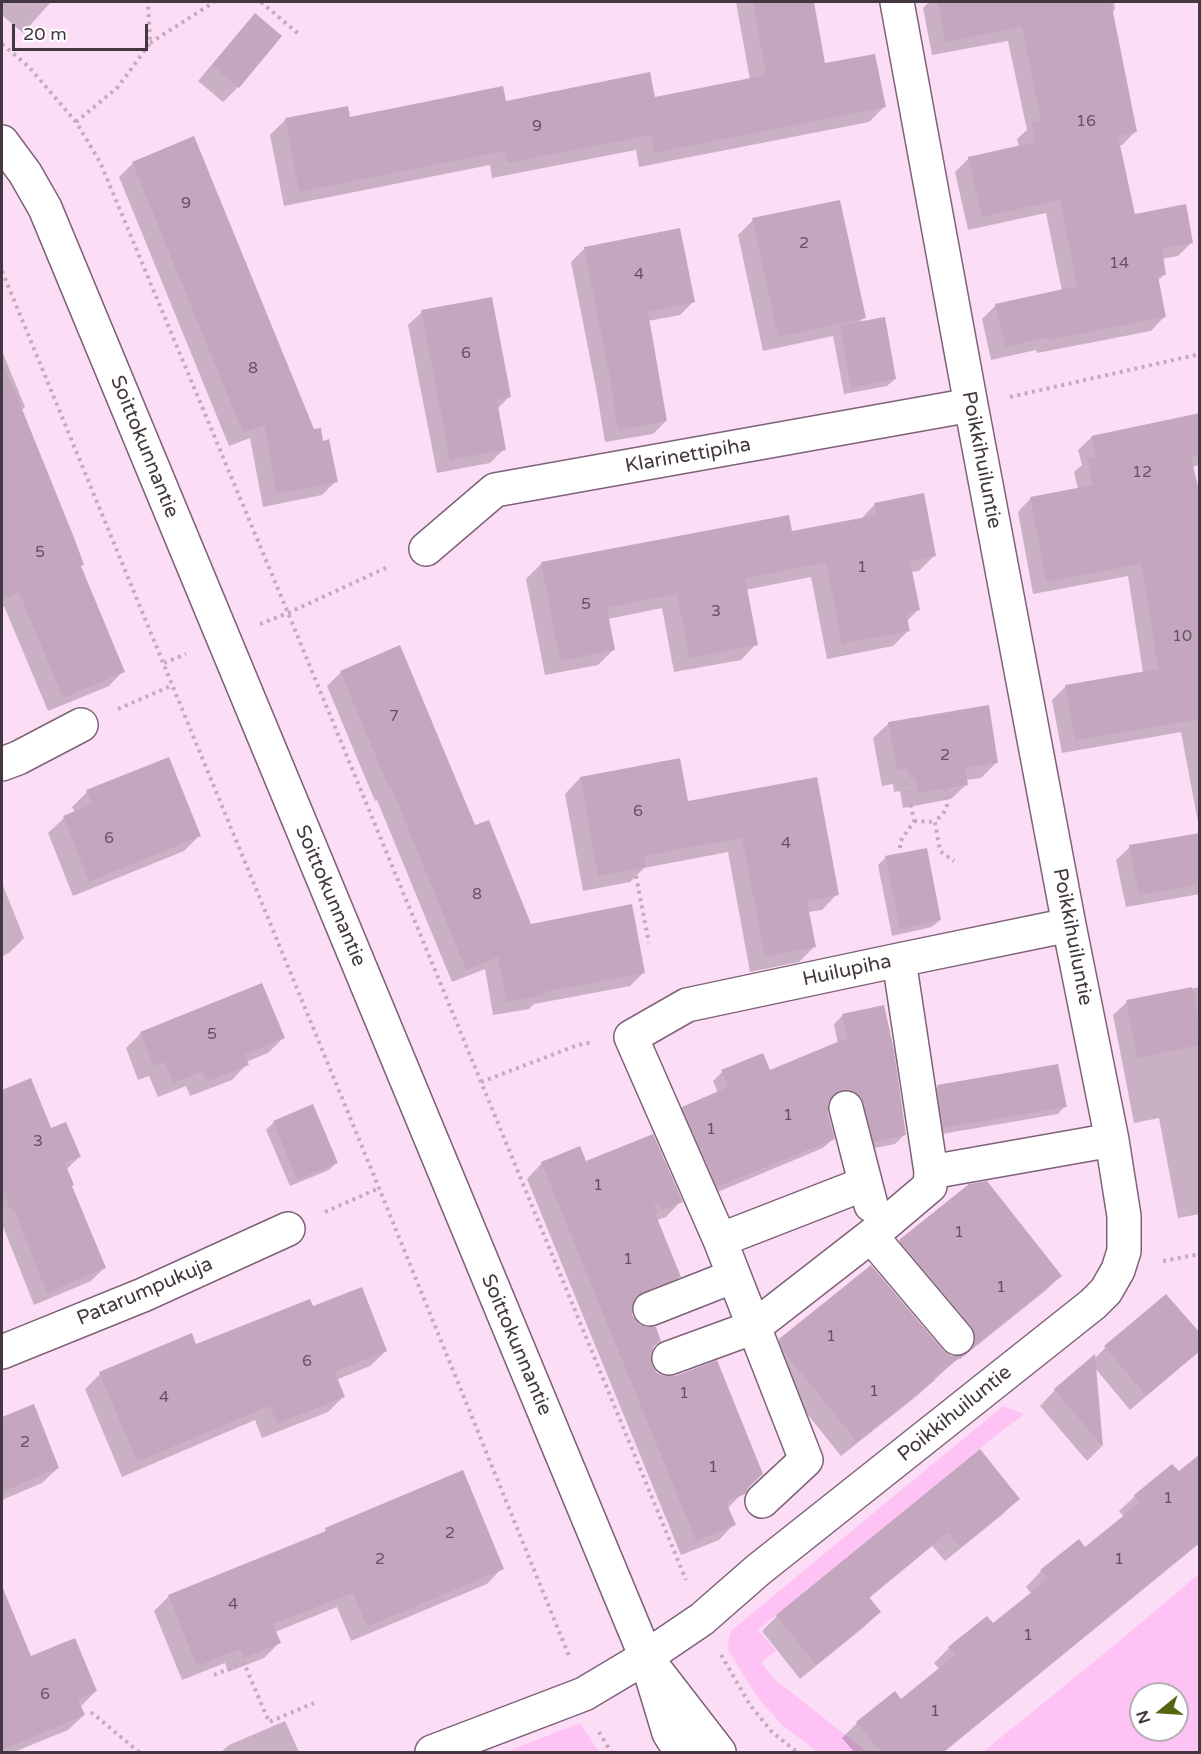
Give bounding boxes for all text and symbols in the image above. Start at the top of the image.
scale bar [15,12,152,50]
text: 20 m [23,23,67,45]
house number: 16 [1076,112,1096,132]
house number: 9 [532,117,542,137]
house number: 9 [181,194,191,214]
house number: 2 [799,234,809,254]
house number: 14 [1109,254,1129,274]
house number: 4 [634,265,644,285]
house number: 6 [461,344,471,364]
house number: 8 [248,359,258,379]
street label: Soittokunnantie [105,372,183,522]
street label: Poikkihuiluntie [956,389,1006,531]
street label: Klarinettipiha [623,433,753,479]
house number: 12 [1132,463,1152,483]
house number: 5 [35,543,45,563]
house number: 1 [857,558,867,578]
house number: 5 [581,595,591,615]
house number: 3 [711,602,721,622]
house number: 10 [1172,627,1192,647]
house number: 7 [389,707,399,727]
house number: 2 [940,746,950,766]
house number: 6 [633,802,643,822]
street label: Soittokunnantie [289,822,371,970]
house number: 6 [104,829,114,849]
house number: 4 [781,834,791,854]
street label: Poikkihuiluntie [1047,866,1097,1008]
house number: 8 [472,885,482,905]
street label: Huilupiha [800,950,894,992]
house number: 5 [207,1025,217,1045]
house number: 1 [783,1106,793,1126]
house number: 1 [706,1120,716,1140]
house number: 3 [33,1132,43,1152]
house number: 1 [593,1176,603,1196]
house number: 1 [954,1223,964,1243]
house number: 1 [623,1250,633,1270]
street label: Patarumpukuja [73,1253,217,1331]
street label: Soittokunnantie [475,1271,557,1419]
house number: 1 [996,1278,1006,1298]
house number: 1 [826,1327,836,1347]
house number: 6 [302,1352,312,1372]
street label: Poikkihuiluntie [893,1361,1017,1467]
house number: 1 [869,1382,879,1402]
house number: 1 [679,1384,689,1404]
house number: 4 [159,1388,169,1408]
house number: 2 [20,1433,30,1453]
house number: 1 [708,1458,718,1478]
house number: 1 [1163,1489,1173,1509]
house number: 2 [445,1524,455,1544]
house number: 2 [375,1550,385,1570]
house number: 1 [1114,1550,1124,1570]
house number: 4 [228,1595,238,1615]
house number: 1 [1023,1626,1033,1646]
north arrow [1129,1682,1189,1742]
house number: 6 [40,1685,50,1705]
house number: 1 [930,1702,940,1722]
text: N [1132,1708,1155,1726]

